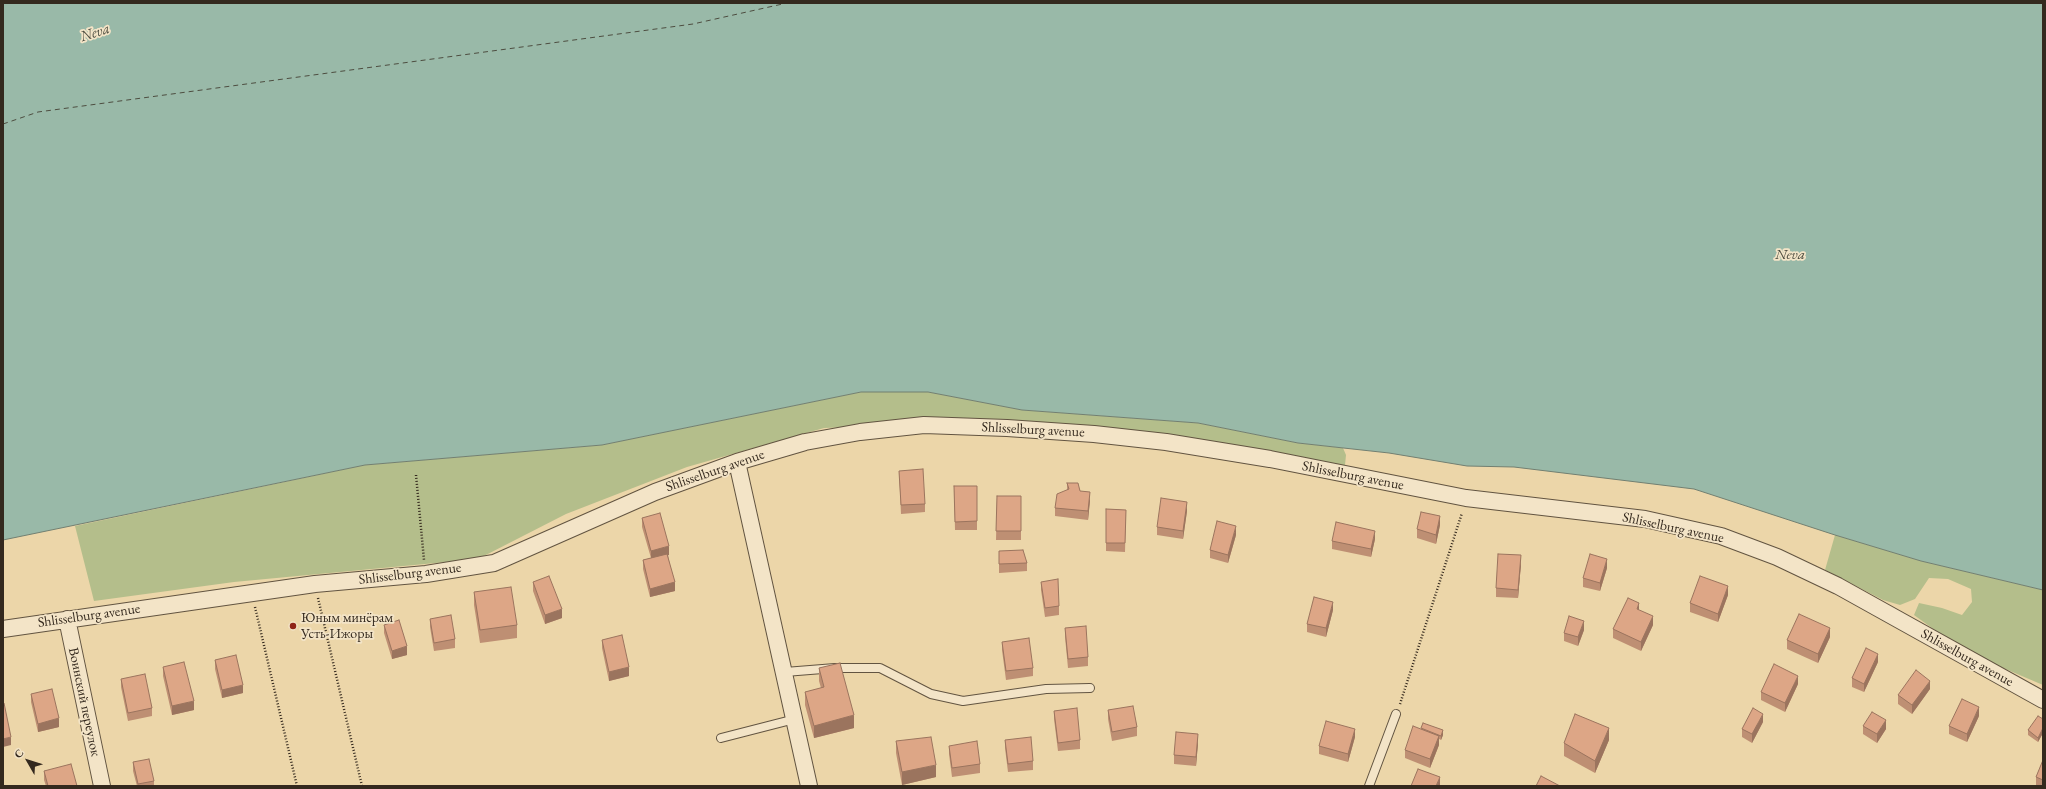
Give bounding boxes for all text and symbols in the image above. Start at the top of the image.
water label: Neva [78,20,112,46]
water label: Neva [1775,246,1805,264]
street label: Shlisselburg avenue [981,419,1085,441]
street label: Shlisselburg avenue [663,446,767,496]
street label: Shlisselburg avenue [1301,458,1405,494]
street label: Shlisselburg avenue [1621,509,1725,547]
street label: Shlisselburg avenue [358,559,462,589]
street label: Shlisselburg avenue [37,600,141,632]
place label: Юным минёрам Усть-Ижоры [301,610,393,642]
marker: Юным минёрам Усть-Ижоры [288,621,298,631]
street label: Shlisselburg avenue [1918,626,2016,690]
street label: Воинский переулок [64,646,104,758]
north arrow [8,741,48,781]
text: С [11,746,27,761]

